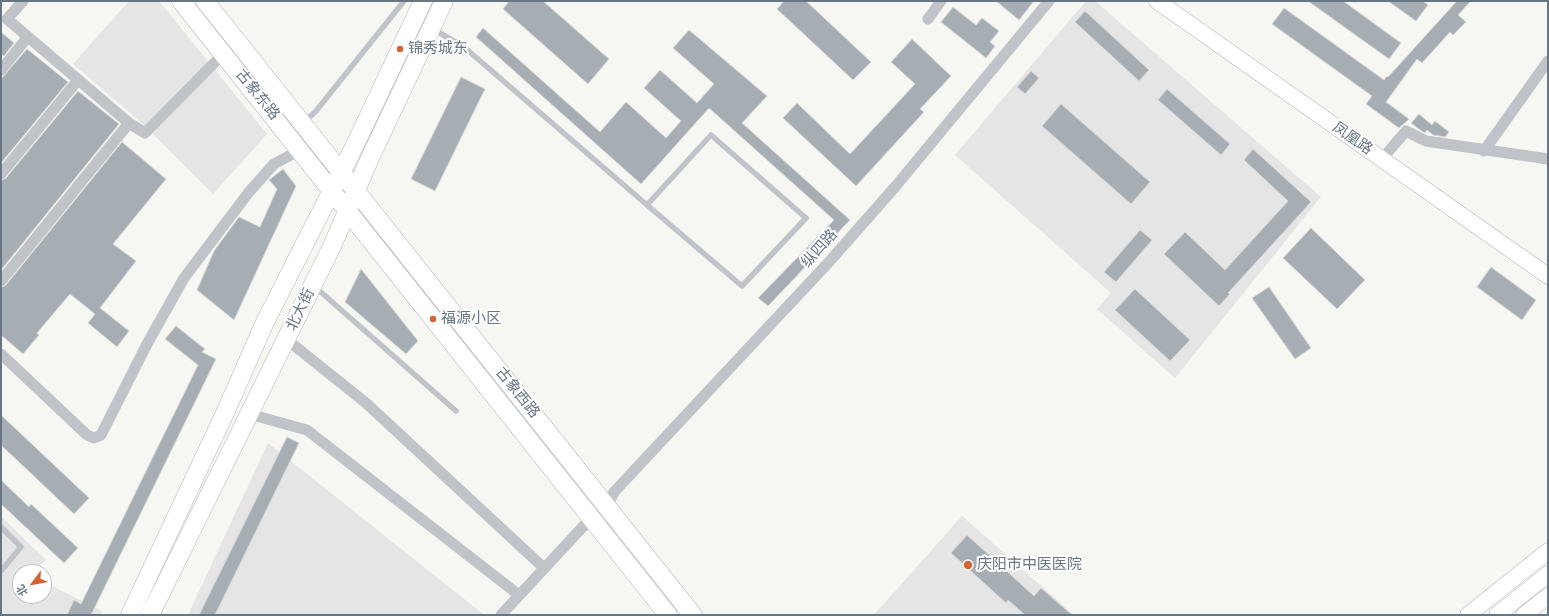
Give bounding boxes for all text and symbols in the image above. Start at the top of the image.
place label: 锦秀城东 [408,40,468,58]
marker: 锦秀城东 [395,44,405,54]
street label: 古象东路 [231,66,283,124]
street label: 凤凰路 [1328,119,1376,159]
street label: 纵四路 [798,226,842,272]
street label: 北大街 [283,286,319,334]
place label: 福源小区 [441,310,501,328]
marker: 福源小区 [428,314,438,324]
street label: 古象西路 [491,364,543,422]
place label: 庆阳市中医医院 [977,556,1082,574]
marker: 庆阳市中医医院 [962,559,974,571]
north arrow [12,564,52,604]
text: 北 [14,582,31,598]

